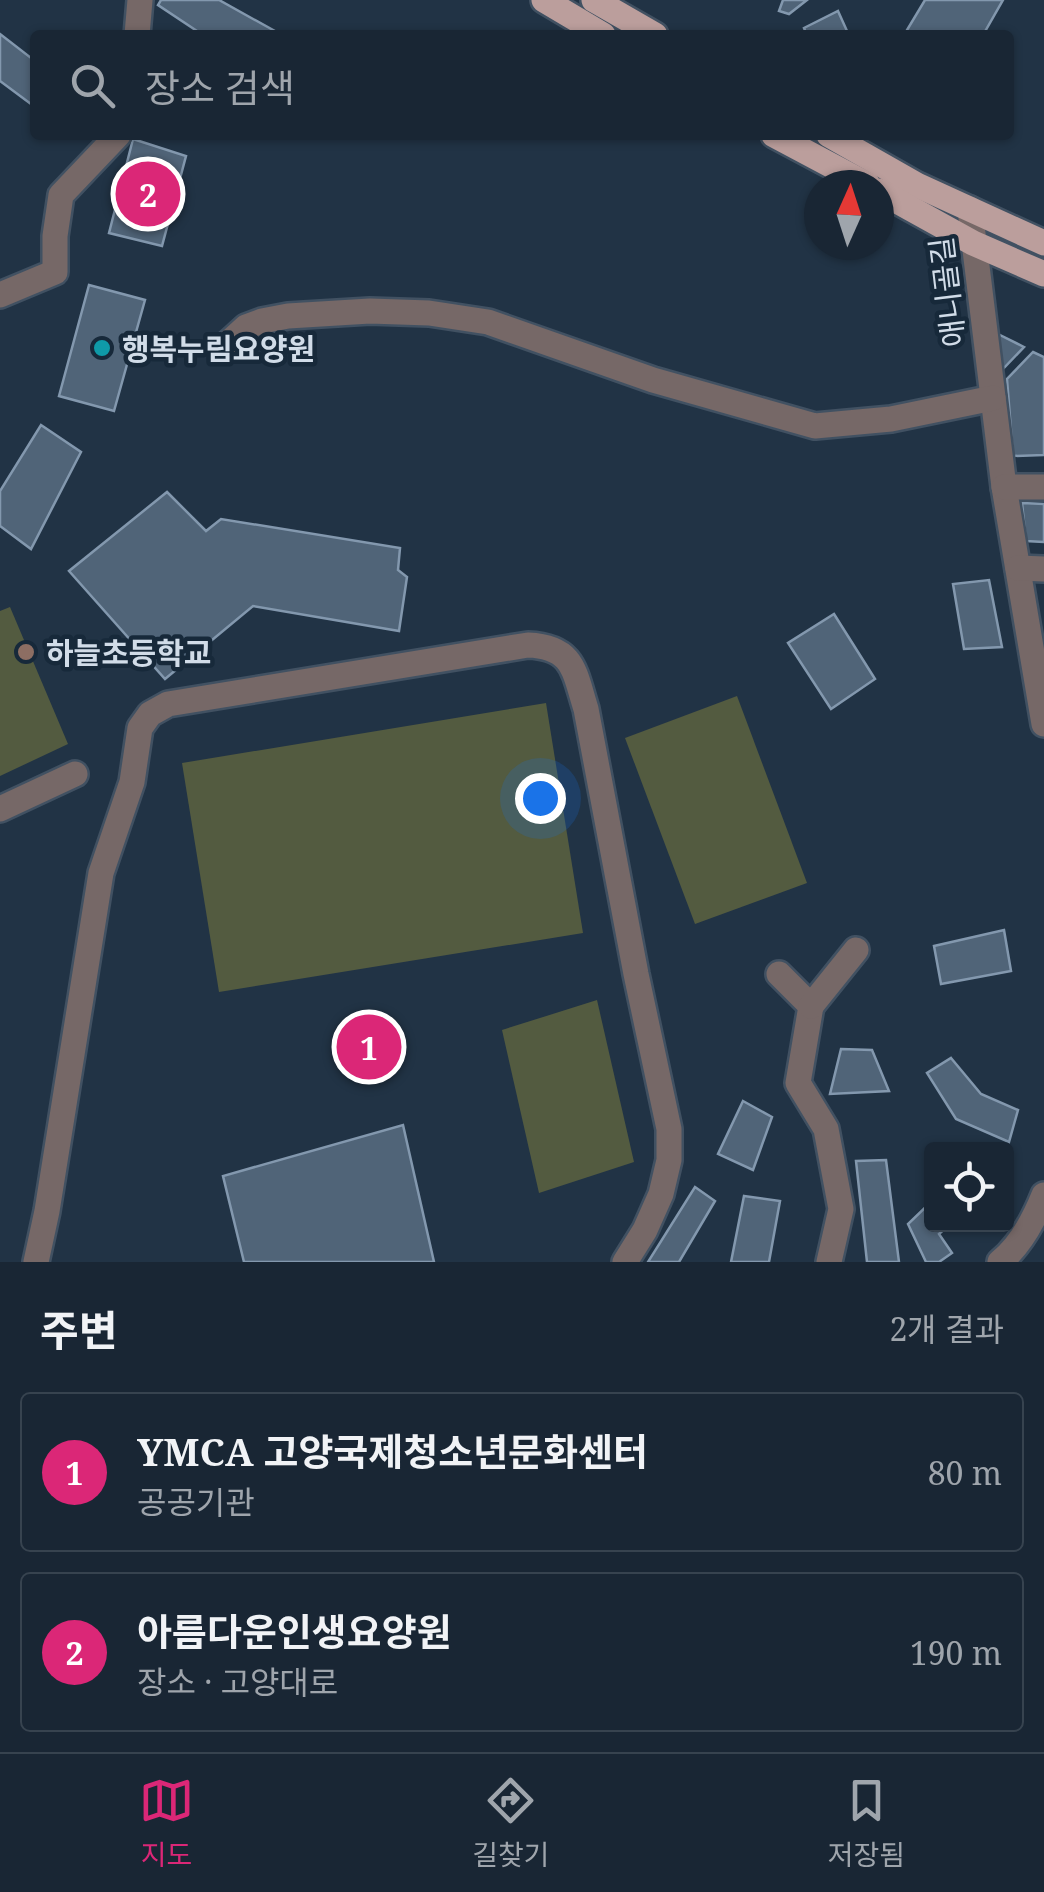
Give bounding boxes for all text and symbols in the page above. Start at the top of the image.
search box [30,30,1014,140]
icon: search [65,58,120,113]
text: 장소 검색 [145,61,295,113]
pin: 2 [116,156,180,232]
north arrow [804,170,894,260]
street label: 애니골길 [920,235,974,349]
place label: 행복누림요양원 [122,328,315,369]
marker: 행복누림요양원 [91,337,113,359]
place label: 하늘초등학교 [46,632,212,673]
marker: 하늘초등학교 [15,641,37,663]
your location [515,773,566,824]
pin: 1 [336,1010,402,1084]
map controls [924,1142,1014,1232]
button: locate [924,1142,1014,1232]
text: 주변 [40,1301,117,1358]
text: 2개 결과 [889,1307,1004,1350]
text: YMCA 고양국제청소년문화센터 [137,1425,648,1477]
text: 1 [65,1451,84,1494]
text: 80 m [928,1451,1002,1494]
text: 공공기관 [137,1480,255,1523]
text: 아름다운인생요양원 [137,1605,452,1657]
text: 2 [65,1631,84,1674]
text: 190 m [910,1631,1002,1674]
text: 장소 · 고양대로 [137,1660,338,1703]
tab: 지도 [139,1773,194,1873]
tab: 길찾기 [472,1773,549,1873]
tab: 저장됨 [828,1773,905,1873]

